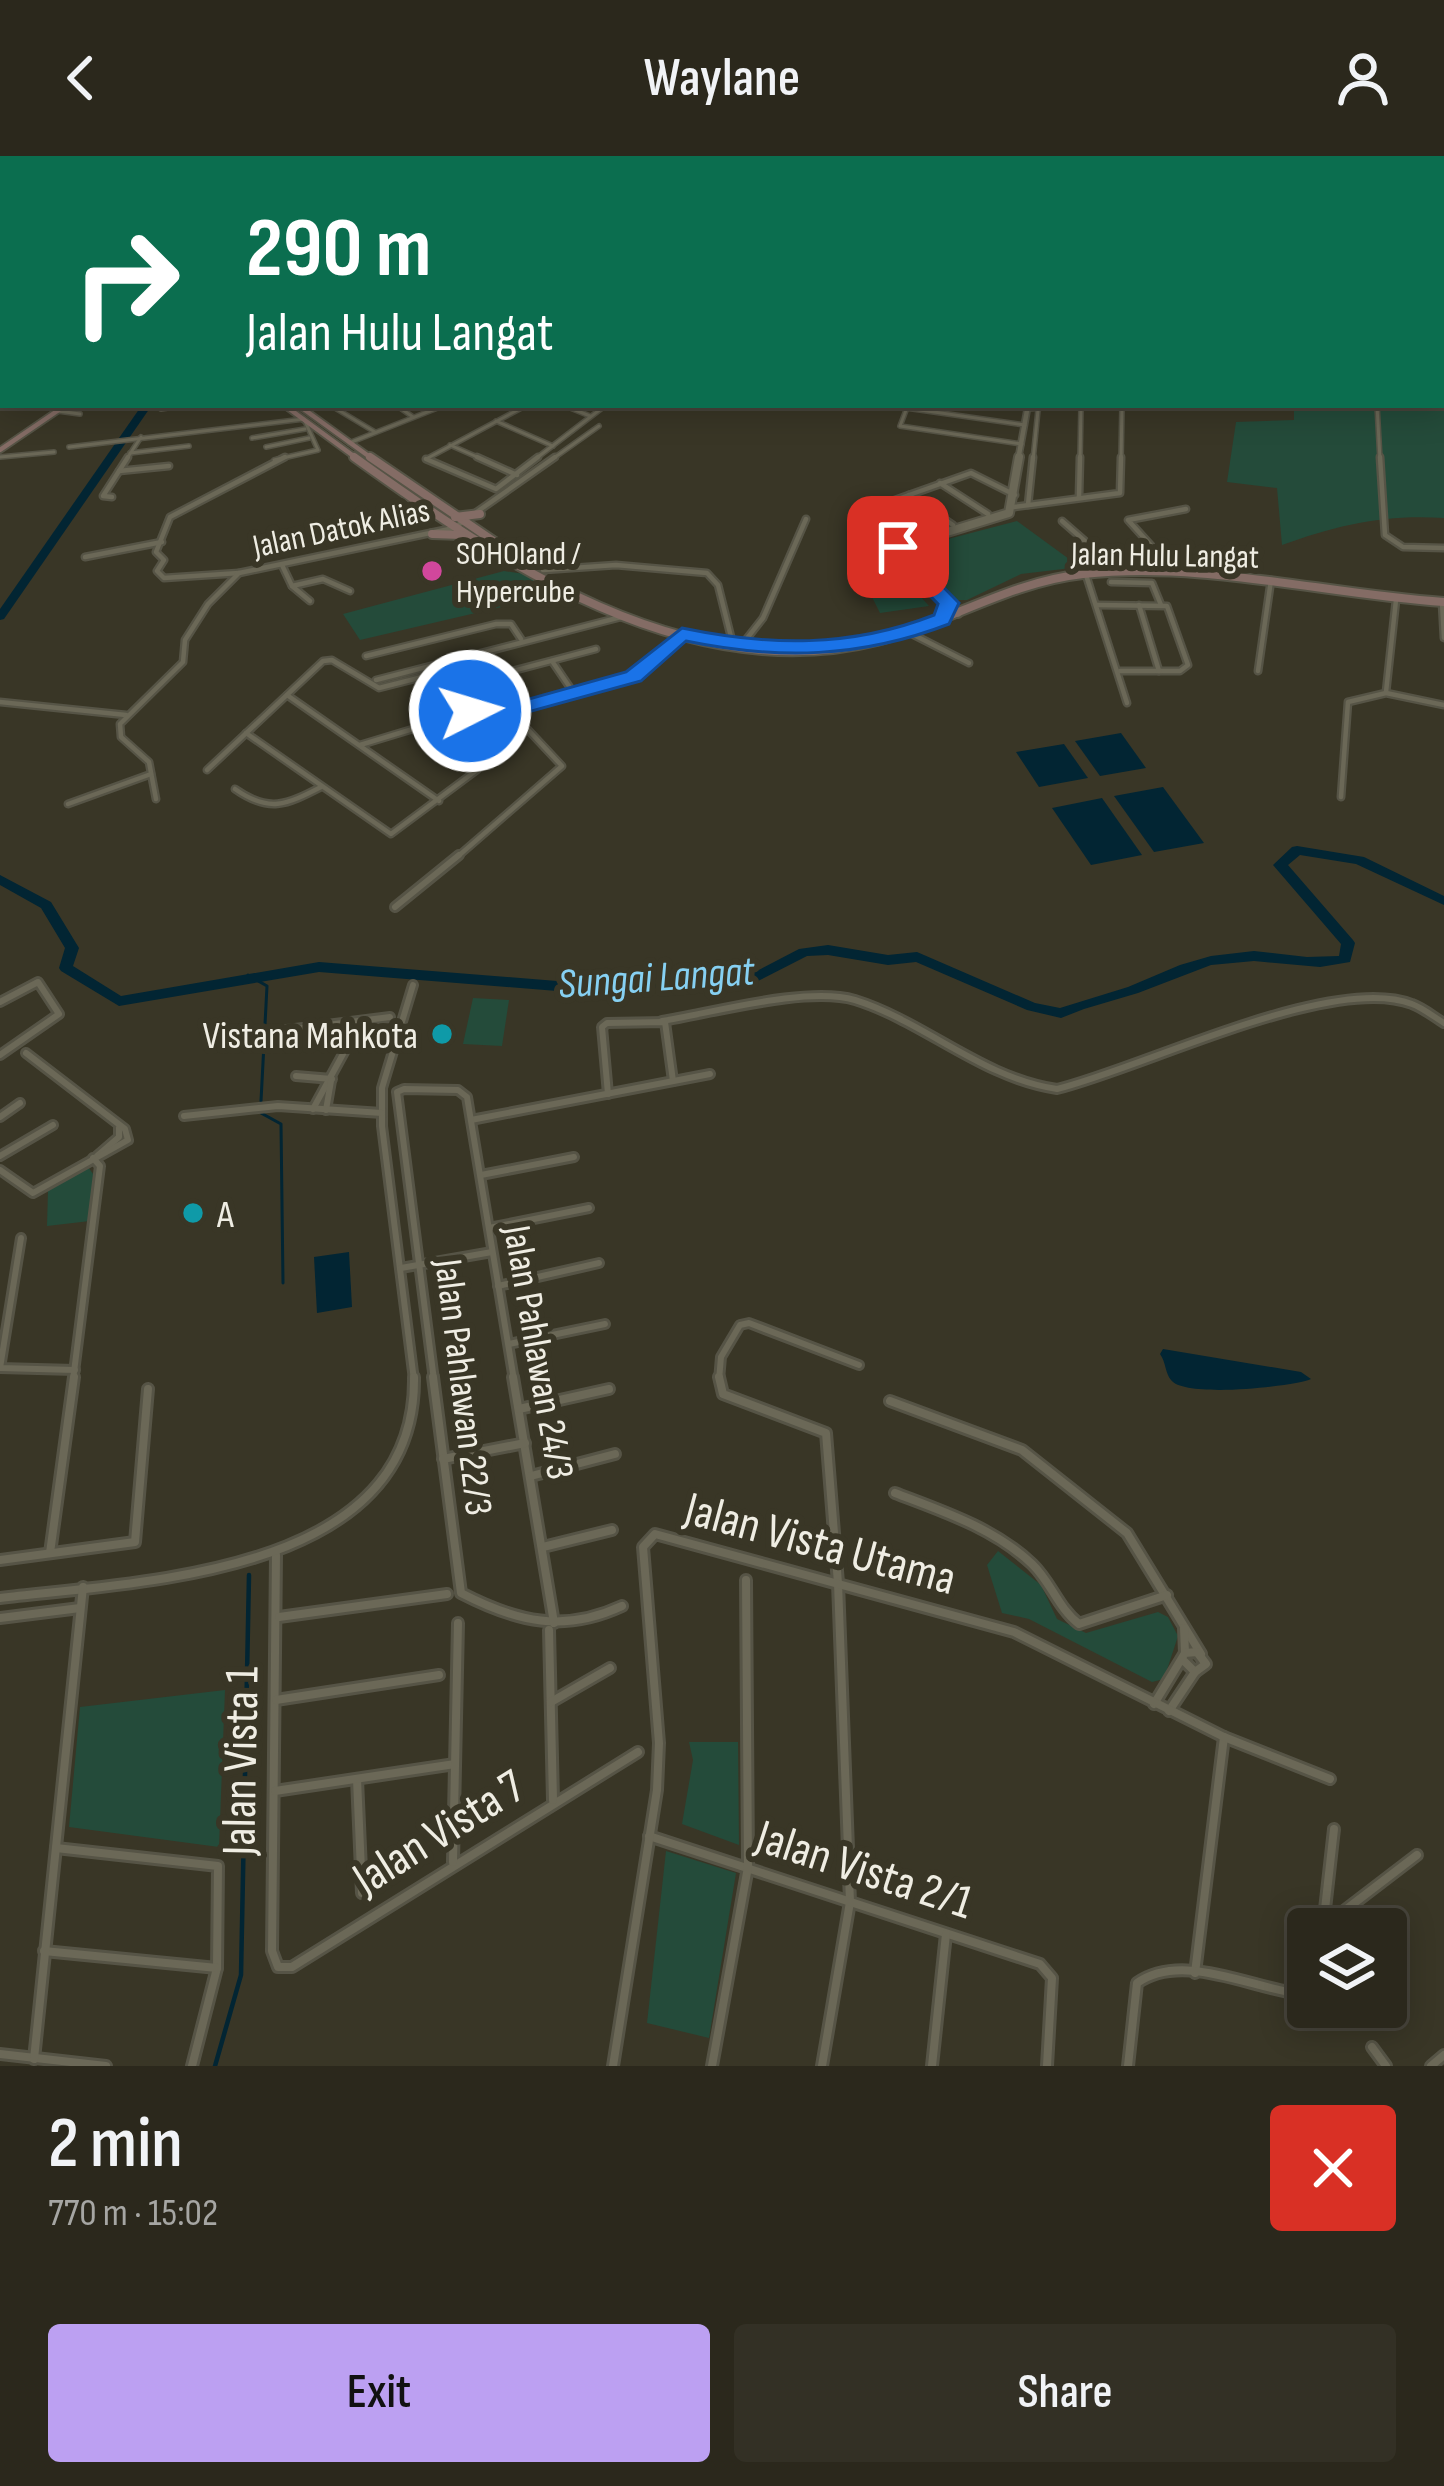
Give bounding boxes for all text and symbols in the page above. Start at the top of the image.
icon: back [48,45,114,111]
icon: person [1330,45,1396,111]
text: Waylane [644,46,800,111]
text: 290 m [246,199,431,300]
icon: right [48,204,204,360]
text: Jalan Hulu Langat [246,301,554,366]
street label: Jalan Datok Alias [248,491,434,567]
pin [847,496,949,598]
icon: arrive [865,514,931,580]
place label: SOHOland / Hypercube [456,534,581,612]
street label: Jalan Hulu Langat [1070,534,1259,578]
marker: SOHOland / Hypercube [419,558,445,584]
position arrow [407,648,533,774]
water label: Sungai Langat [556,946,757,1011]
place label: Vistana Mahkota [203,1013,418,1060]
marker: Vistana Mahkota [429,1021,455,1047]
place label: A [216,1192,234,1239]
marker: A [180,1200,206,1226]
street label: Jalan Pahlawan 24/3 [492,1221,583,1483]
street label: Jalan Pahlawan 22/3 [423,1255,502,1518]
street label: Jalan Vista Utama [678,1481,962,1608]
street label: Jalan Vista 1 [211,1666,272,1857]
street label: Jalan Vista 7 [342,1758,536,1909]
street label: Jalan Vista 2/1 [748,1808,980,1932]
map controls [1287,1908,1407,2028]
button: layers [1287,1908,1407,2028]
text: 2 min [48,2101,183,2188]
button: close [1270,2105,1396,2231]
text: 770 m · 15:02 [48,2190,218,2237]
button: Exit [48,2324,710,2462]
button: Share [734,2324,1396,2462]

